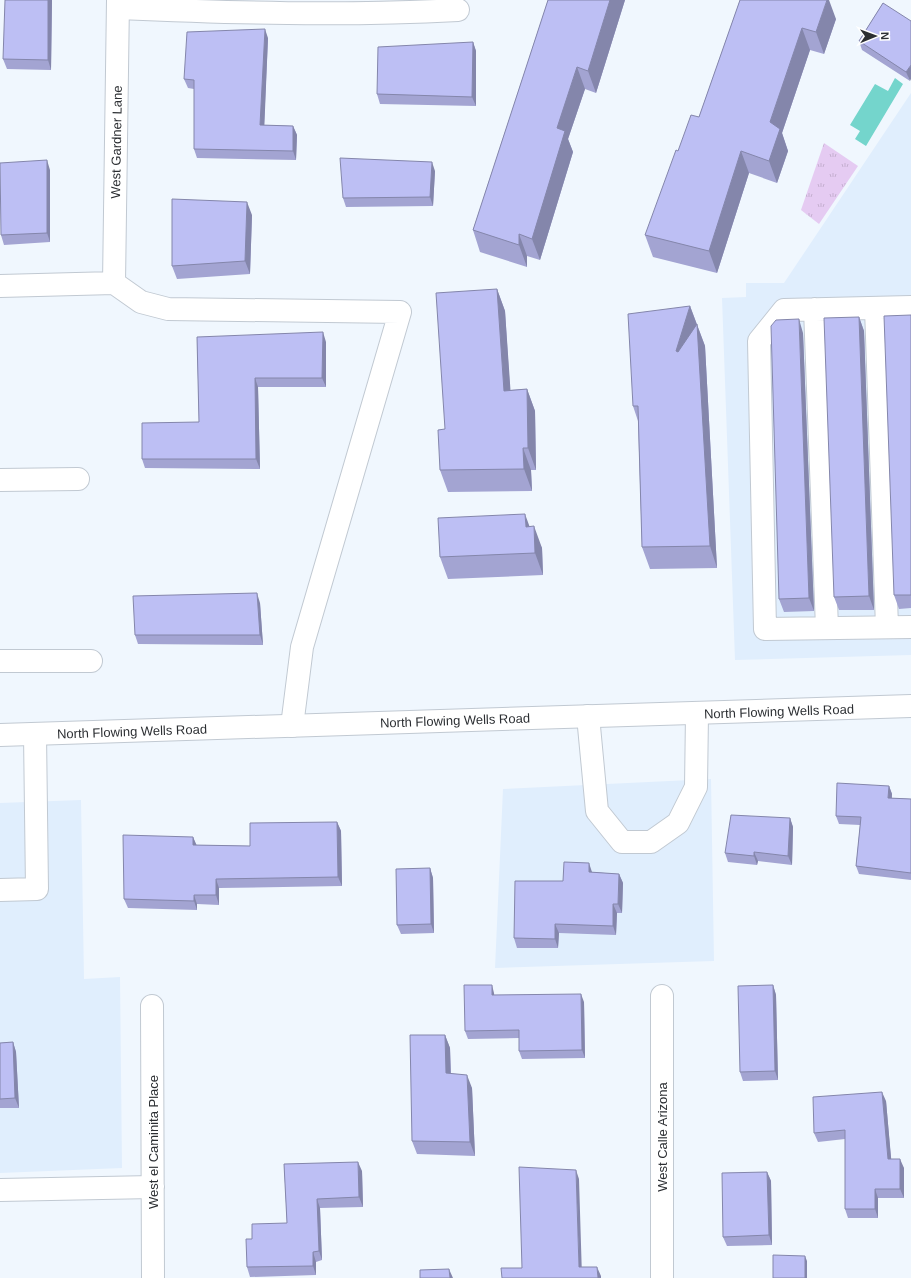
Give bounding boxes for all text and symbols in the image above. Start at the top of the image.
north arrow [855,16,895,56]
text: N [879,32,891,40]
street label: West Gardner Lane [108,85,125,199]
street label: North Flowing Wells Road [704,701,854,722]
street label: North Flowing Wells Road [380,710,530,731]
street label: North Flowing Wells Road [57,721,207,742]
street label: West el Caminita Place [146,1075,161,1209]
street label: West Calle Arizona [655,1081,670,1192]

